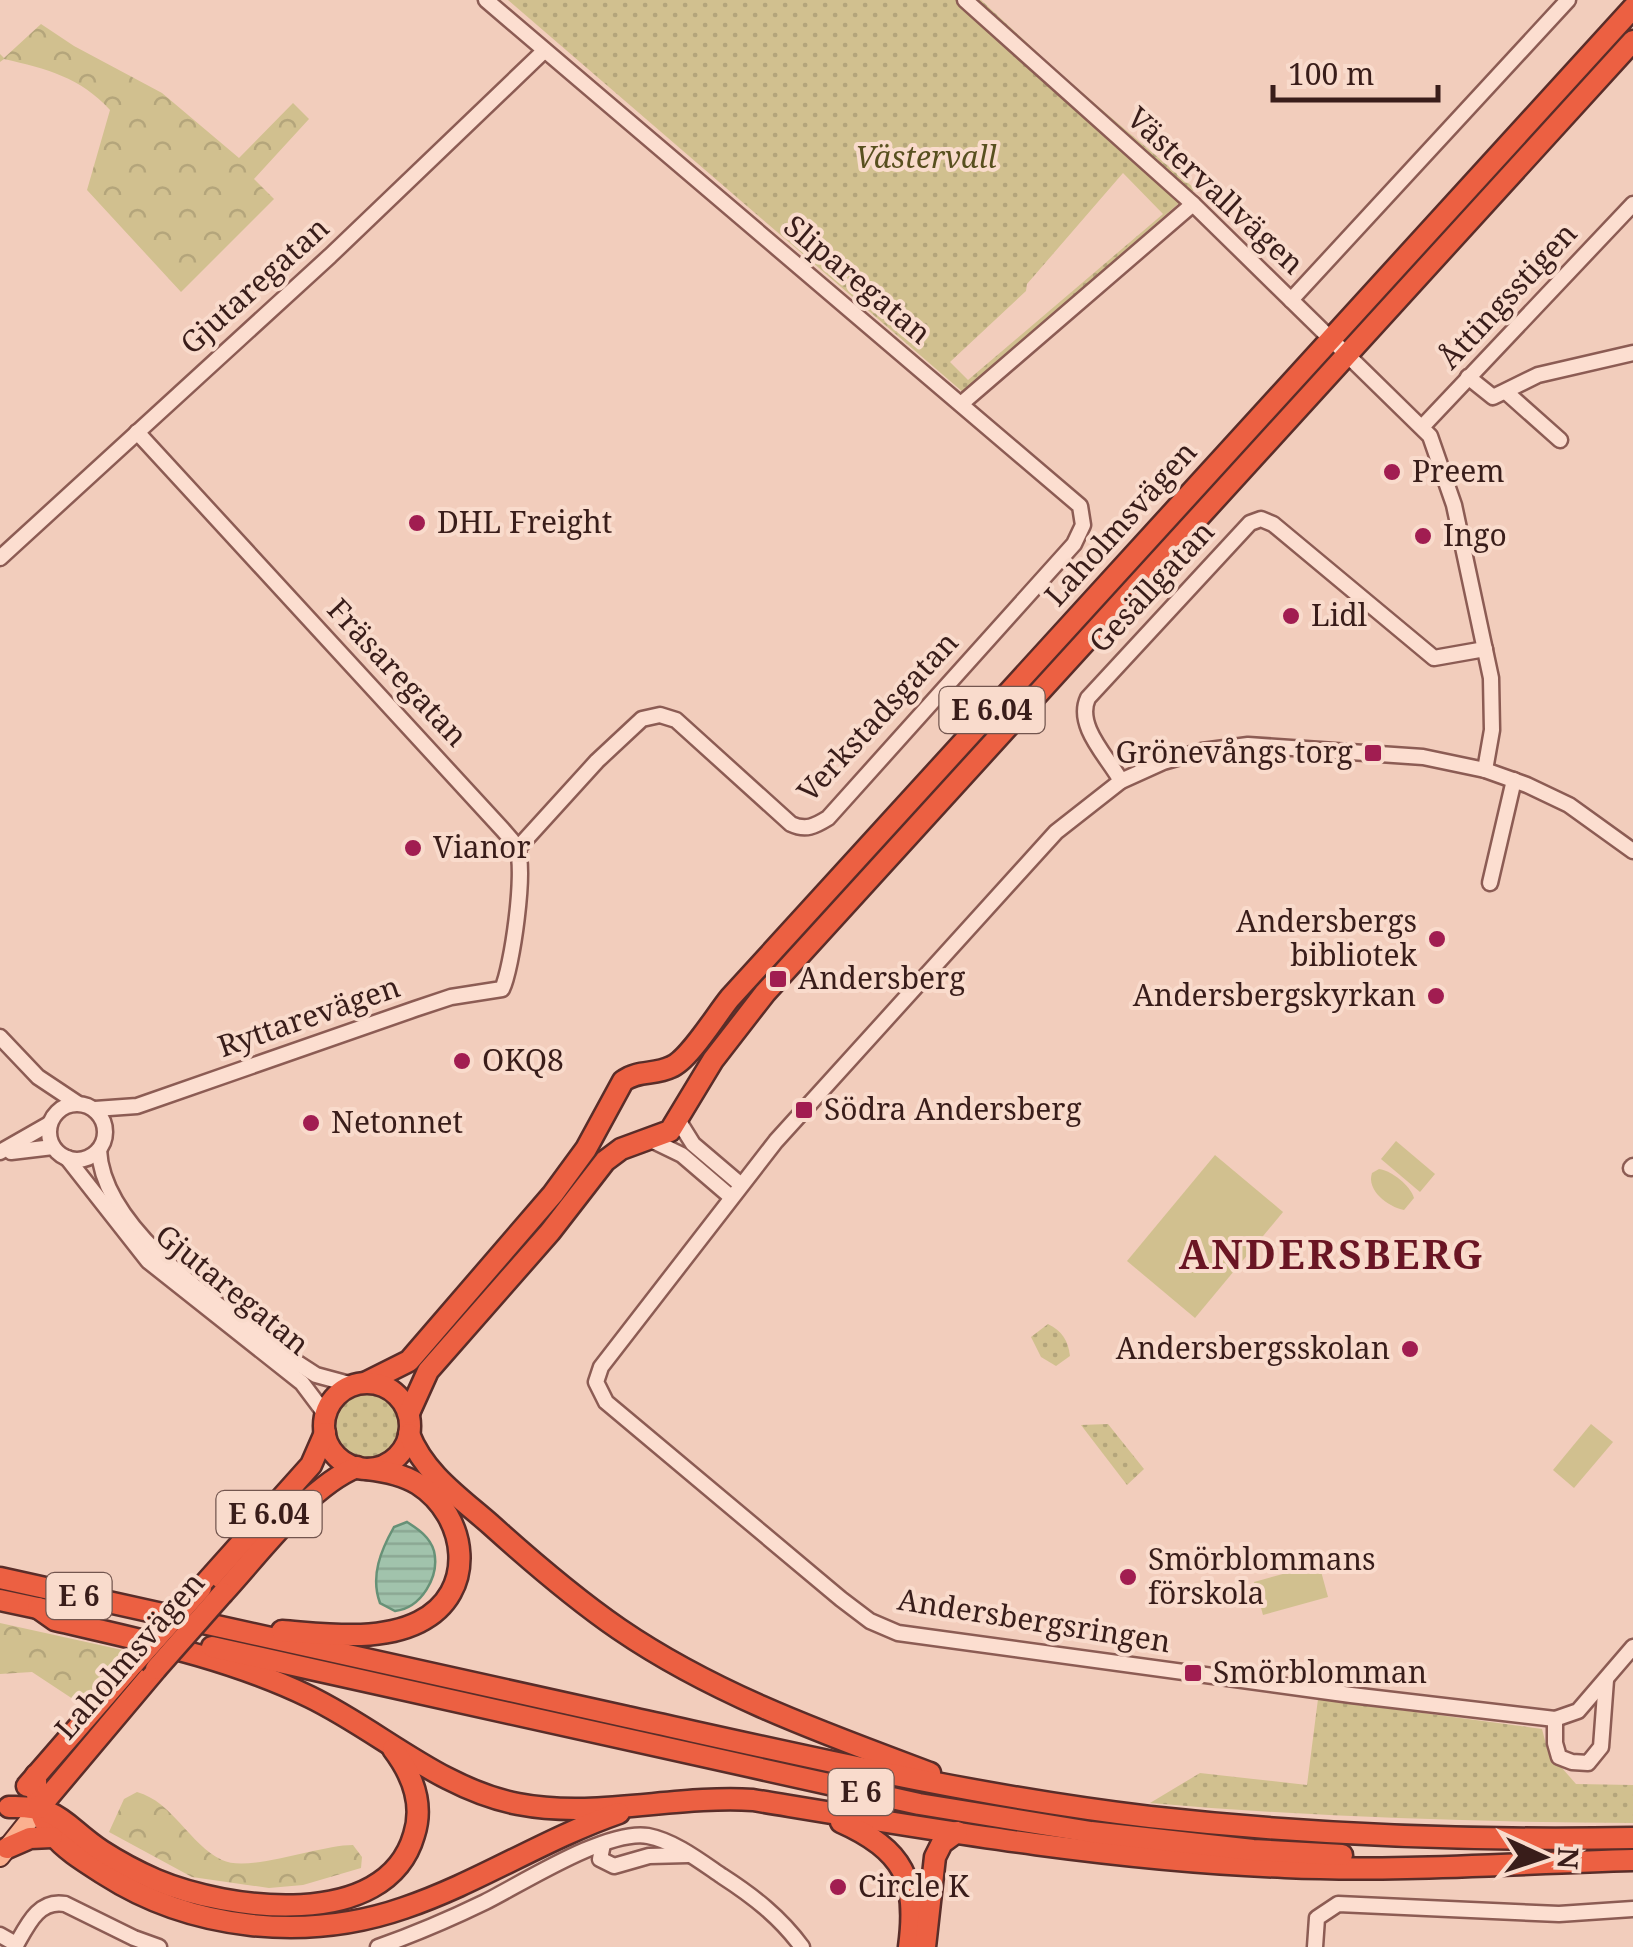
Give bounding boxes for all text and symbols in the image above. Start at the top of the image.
scale bar [1273,40,1438,102]
text: 100 m [1288,53,1374,94]
street label: Västervallvägen [1119,97,1313,283]
park label: Västervall [855,136,997,177]
street label: Sliparegatan [776,205,940,353]
street label: Gjutaregatan [171,207,337,363]
street label: Åttingsstigen [1428,213,1585,377]
street label: Laholmsvägen [1035,432,1205,614]
place label: Preem [1412,450,1505,491]
marker: Preem [1381,461,1403,483]
place label: DHL Freight [437,501,612,542]
street label: Gesällgatan [1079,511,1223,661]
marker: DHL Freight [406,512,428,534]
place label: Ingo [1443,514,1507,555]
marker: Ingo [1412,525,1434,547]
street label: Fräsaregatan [319,589,477,755]
place label: Lidl [1311,594,1367,635]
marker: Lidl [1280,605,1302,627]
street label: Verkstadsgatan [787,622,967,810]
road number: E 6.04 [940,687,1044,733]
place label: Grönevångs torg [1116,731,1353,772]
marker: Grönevångs torg [1362,742,1384,764]
place label: Vianor [433,826,531,867]
marker: Vianor [402,837,424,859]
place label: Andersbergs bibliotek [1236,900,1417,975]
marker: Andersbergs bibliotek [1426,928,1448,950]
place label: Andersberg [798,957,965,998]
street label: Ryttarevägen [212,965,405,1066]
marker: Andersberg [767,968,789,990]
place label: Andersbergskyrkan [1133,974,1416,1015]
marker: Andersbergskyrkan [1425,985,1447,1007]
place label: OKQ8 [482,1039,564,1080]
marker: OKQ8 [451,1050,473,1072]
place label: Södra Andersberg [824,1088,1082,1129]
marker: Södra Andersberg [793,1099,815,1121]
place label: Netonnet [331,1101,463,1142]
marker: Netonnet [300,1112,322,1134]
street label: Gjutaregatan [147,1214,318,1364]
district label: ANDERSBERG [1179,1226,1485,1281]
place label: Andersbergsskolan [1116,1327,1390,1368]
marker: Andersbergsskolan [1399,1338,1421,1360]
road number: E 6.04 [216,1491,322,1537]
place label: Smörblommans förskola [1148,1538,1376,1613]
street label: Laholmsvägen [45,1563,213,1747]
marker: Smörblommans förskola [1117,1566,1139,1588]
road number: E 6 [46,1573,112,1619]
street label: Andersbergsringen [895,1578,1174,1661]
place label: Smörblomman [1213,1651,1427,1692]
marker: Smörblomman [1182,1662,1204,1684]
road number: E 6 [828,1769,894,1815]
north arrow [1493,1807,1593,1907]
text: N [1549,1846,1589,1870]
place label: Circle K [858,1865,970,1906]
marker: Circle K [827,1876,849,1898]

